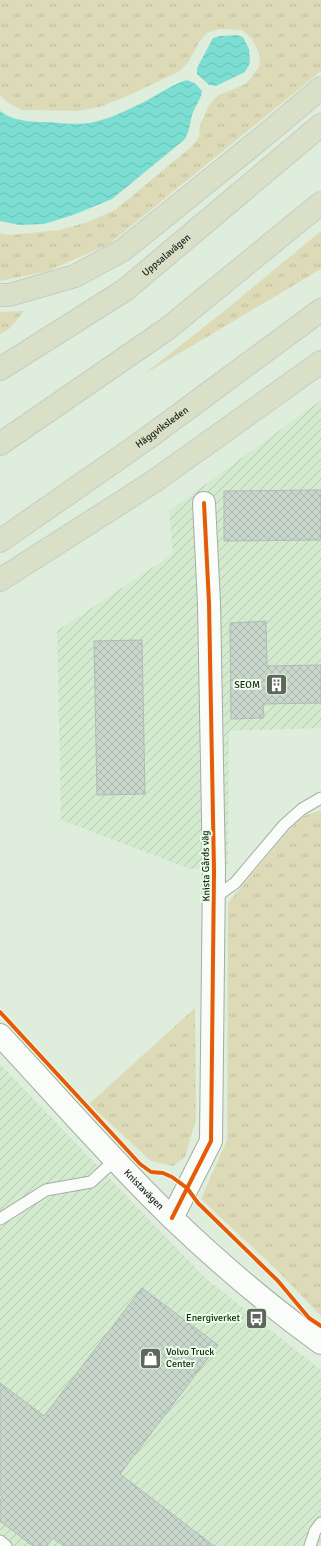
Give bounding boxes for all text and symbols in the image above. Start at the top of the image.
street label: Uppsalavägen [140,231,193,279]
street label: Häggviksleden [133,404,191,451]
building icon: SEOM [263,672,289,698]
place label: SEOM [234,679,260,691]
street label: Knista Gårds väg [199,830,213,902]
street label: Knistavägen [121,1167,166,1212]
bus stop icon: Energiverket [243,1305,269,1331]
place label: Energiverket [186,1312,240,1324]
shop icon: Volvo Truck Center [137,1345,163,1371]
place label: Volvo Truck Center [166,1346,214,1370]

